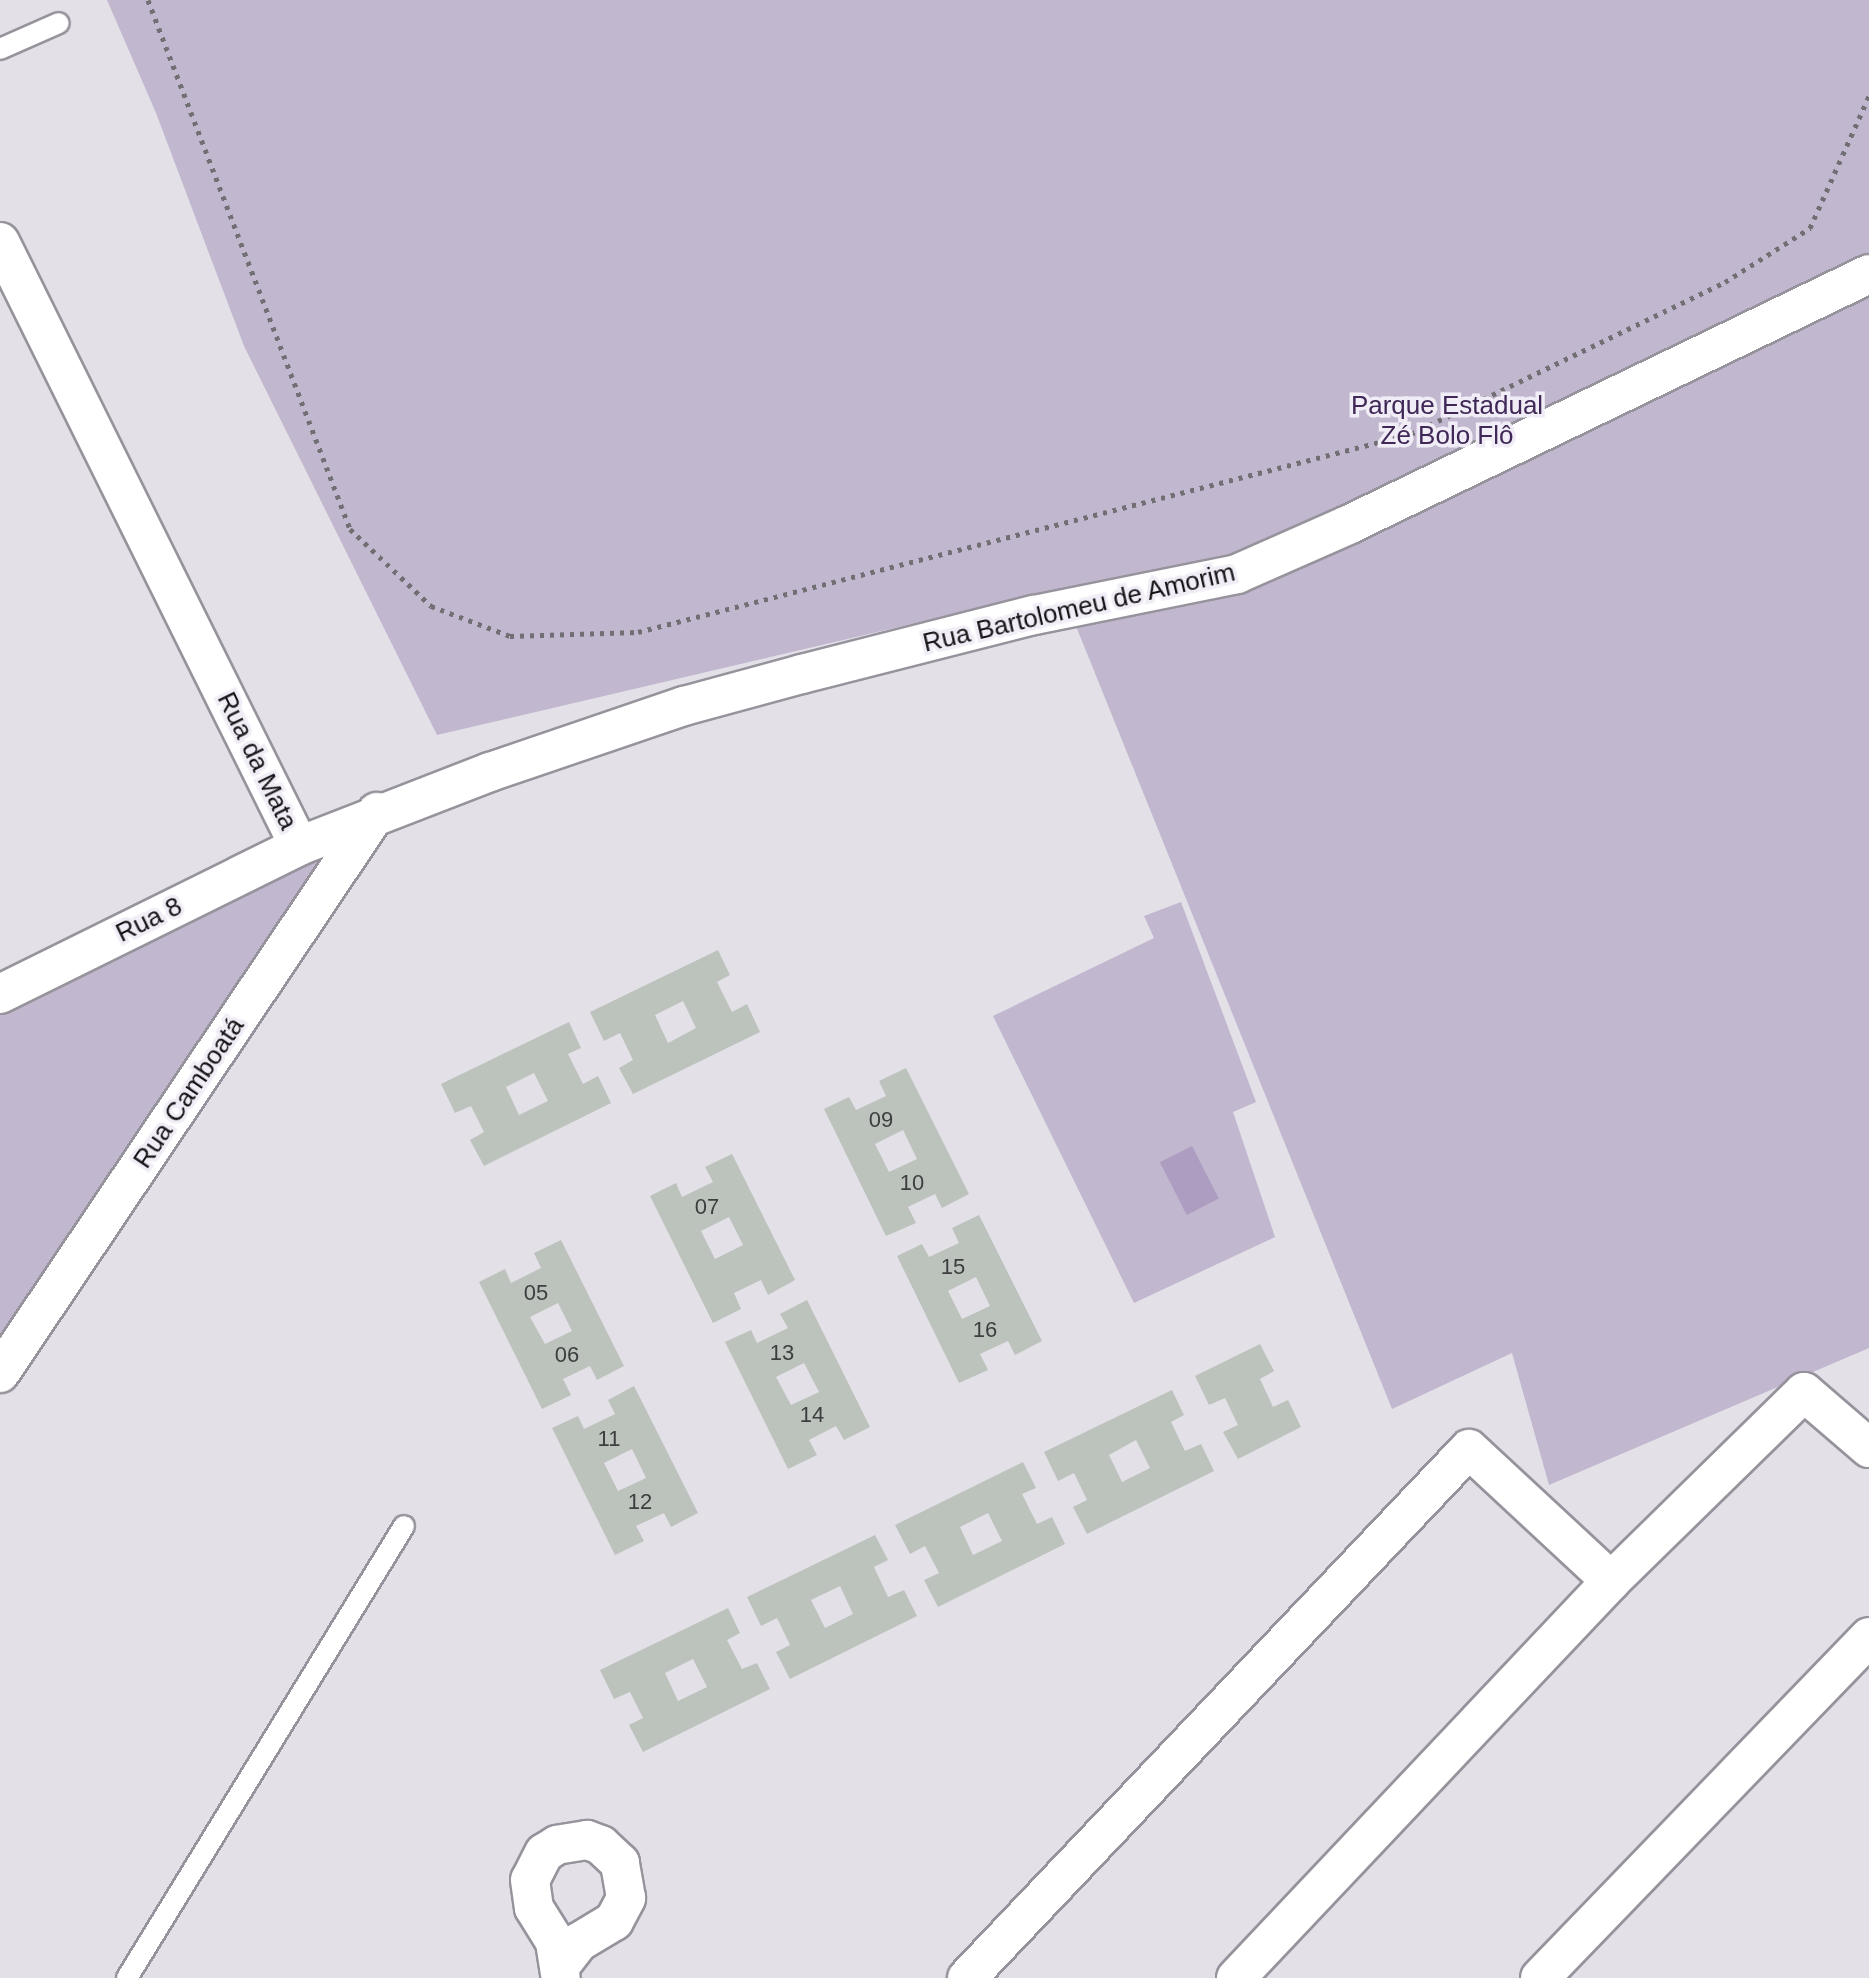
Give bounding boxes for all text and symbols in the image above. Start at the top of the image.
park label: Parque Estadual Zé Bolo Flô [1351,390,1543,452]
street label: Rua Bartolomeu de Amorim [919,557,1239,659]
street label: Rua da Mata [210,687,304,835]
street label: Rua 8 [111,891,187,949]
street label: Rua Camboatá [127,1012,251,1174]
house number: 09 [869,1107,893,1133]
house number: 10 [900,1170,924,1196]
house number: 07 [695,1194,719,1220]
house number: 15 [941,1254,965,1280]
house number: 05 [524,1280,548,1306]
house number: 16 [973,1317,997,1343]
house number: 13 [770,1340,794,1366]
house number: 06 [555,1342,579,1368]
house number: 14 [800,1402,824,1428]
house number: 11 [598,1426,620,1452]
house number: 12 [628,1489,652,1515]

